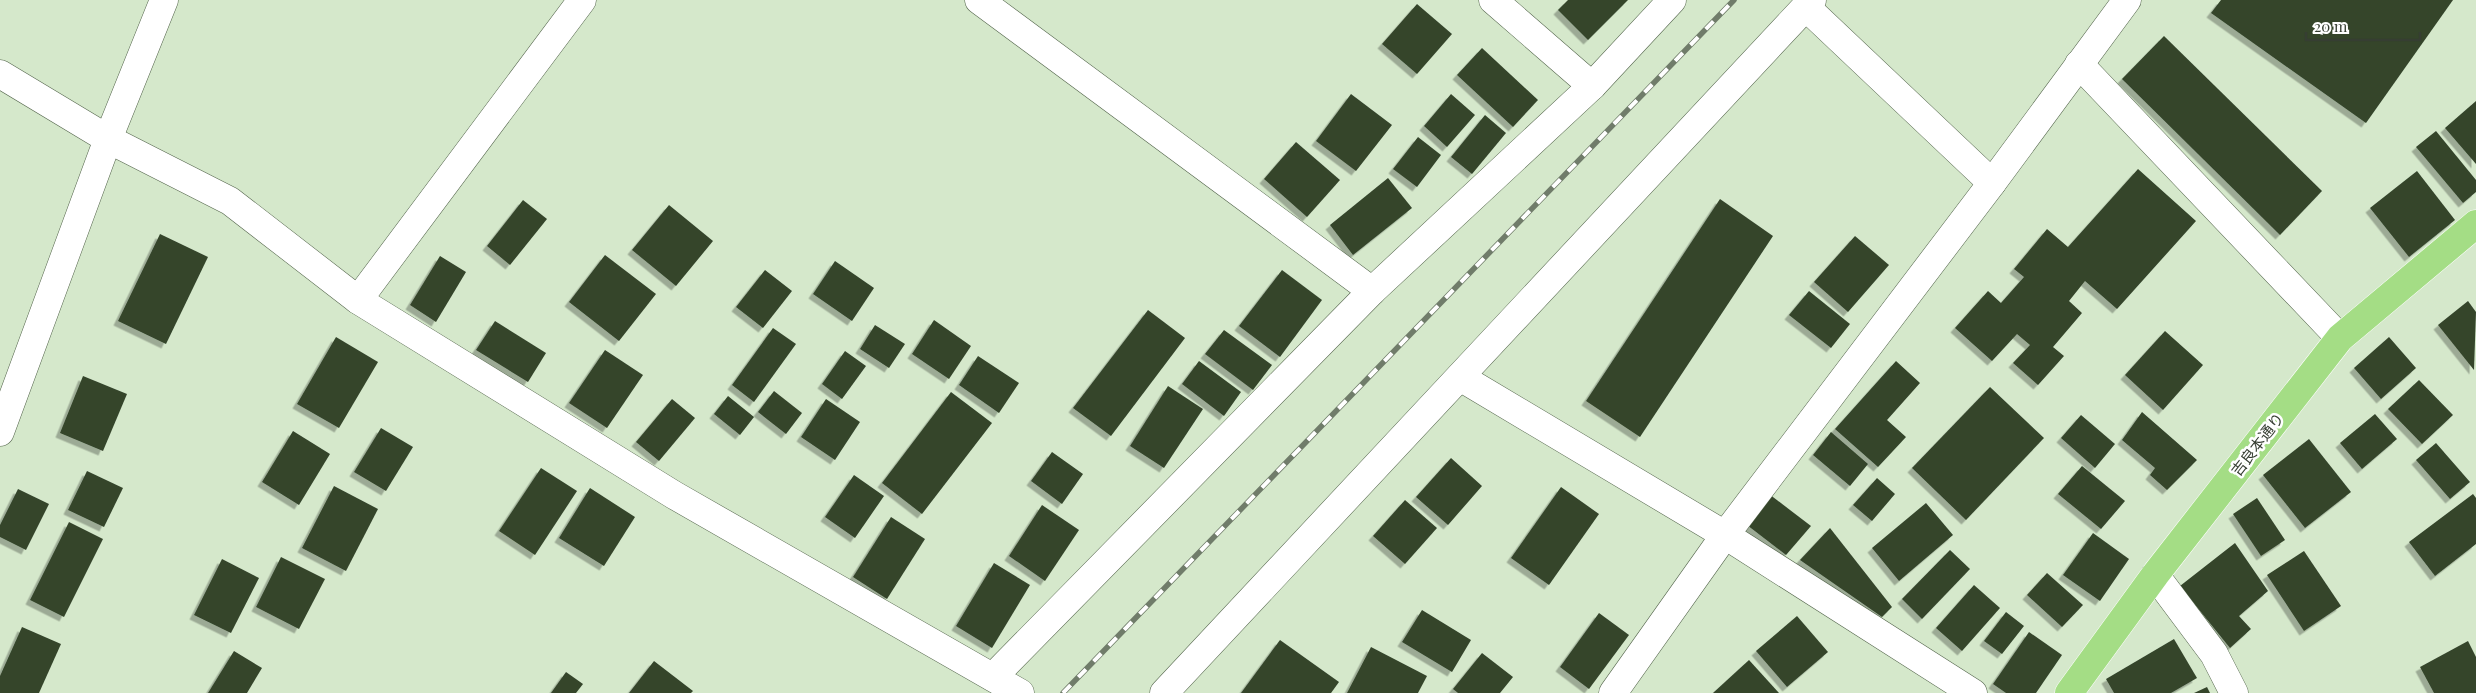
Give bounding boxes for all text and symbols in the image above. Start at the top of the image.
scale bar [2306,10,2420,42]
text: 20 m [2314,16,2348,36]
street label: 吉良本通り [2226,408,2288,480]

